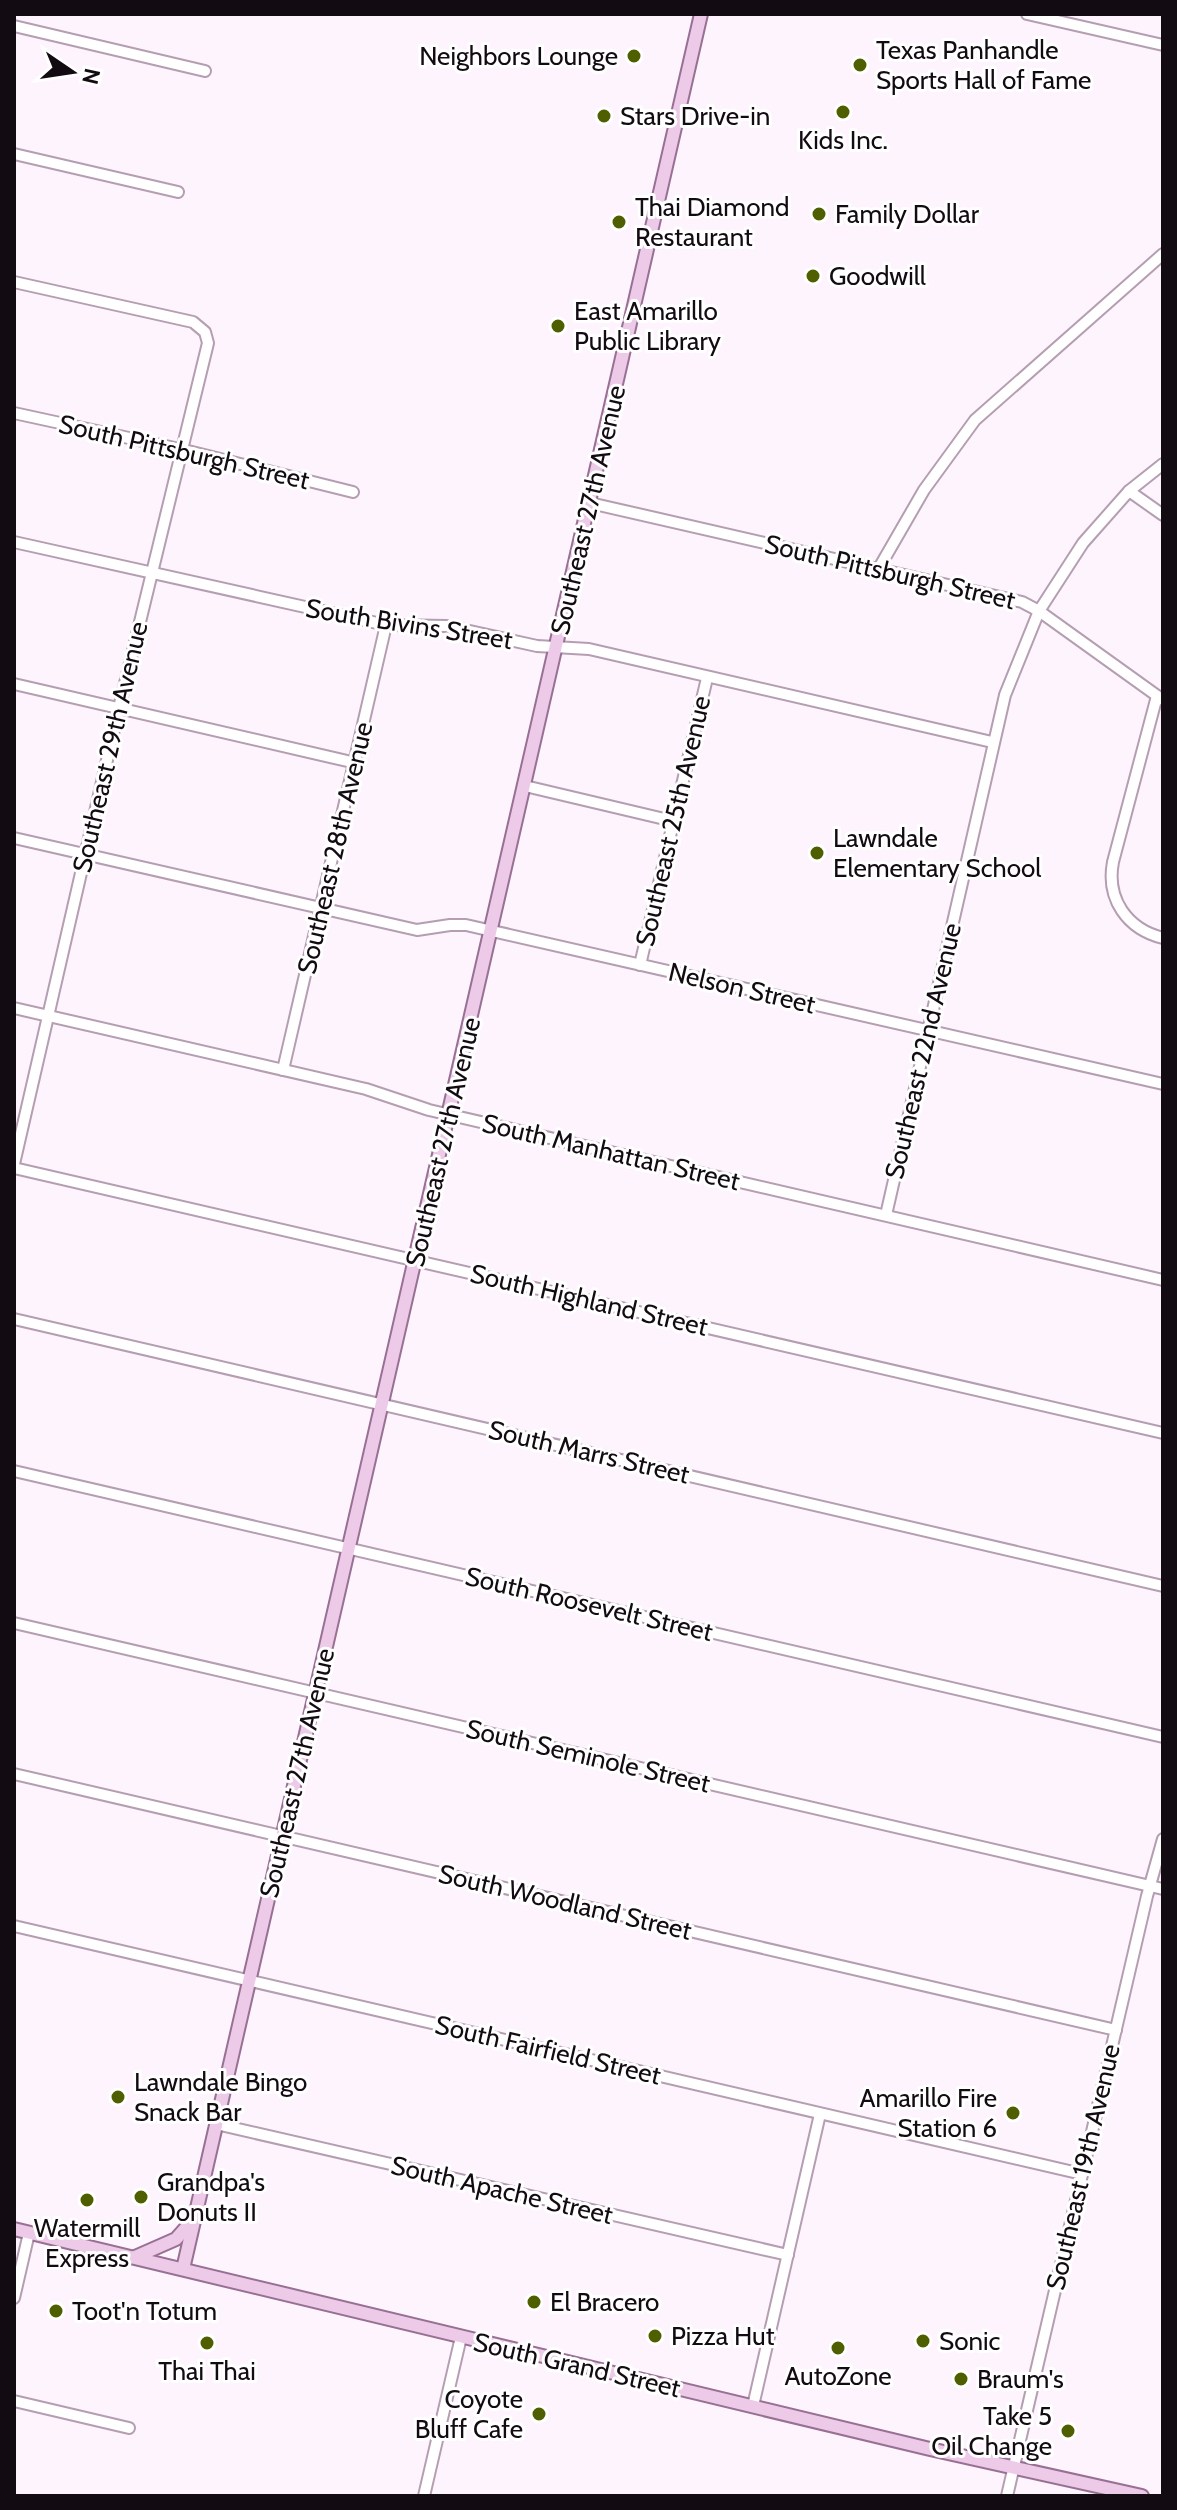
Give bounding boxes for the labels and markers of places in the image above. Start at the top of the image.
place label: Texas Panhandle Sports Hall of Fame [876,34,1091,96]
place label: Neighbors Lounge [419,40,618,72]
marker: Neighbors Lounge [625,47,643,65]
marker: Texas Panhandle Sports Hall of Fame [851,56,869,74]
place label: Stars Drive-in [620,100,770,132]
marker: Kids Inc. [834,103,852,121]
marker: Stars Drive-in [595,107,613,125]
place label: Kids Inc. [798,124,888,156]
place label: Thai Diamond Restaurant [635,191,789,253]
place label: Family Dollar [835,198,980,230]
marker: Family Dollar [810,205,828,223]
marker: Thai Diamond Restaurant [610,213,628,231]
place label: Goodwill [829,260,926,292]
marker: Goodwill [804,267,822,285]
place label: East Amarillo Public Library [574,295,721,357]
marker: East Amarillo Public Library [549,317,567,335]
place label: Lawndale Elementary School [833,822,1041,884]
marker: Lawndale Elementary School [808,844,826,862]
place label: Lawndale Bingo Snack Bar [134,2066,307,2128]
place label: Amarillo Fire Station 6 [860,2082,997,2144]
marker: Lawndale Bingo Snack Bar [109,2088,127,2106]
marker: Amarillo Fire Station 6 [1004,2104,1022,2122]
place label: Grandpa's Donuts II [157,2166,265,2228]
marker: Grandpa's Donuts II [132,2188,150,2206]
marker: Watermill Express [78,2191,96,2209]
place label: Watermill Express [34,2212,140,2274]
place label: El Bracero [550,2286,659,2318]
marker: El Bracero [525,2293,543,2311]
place label: Toot'n Totum [72,2295,217,2327]
marker: Toot'n Totum [47,2302,65,2320]
place label: Pizza Hut [671,2320,775,2352]
place label: Sonic [939,2325,1001,2357]
marker: Pizza Hut [646,2327,664,2345]
marker: Sonic [914,2332,932,2350]
marker: Thai Thai [198,2334,216,2352]
marker: AutoZone [829,2339,847,2357]
place label: Thai Thai [158,2355,256,2387]
place label: AutoZone [784,2360,892,2392]
place label: Braum's [977,2363,1064,2395]
marker: Braum's [952,2370,970,2388]
place label: Coyote Bluff Cafe [415,2383,523,2445]
place label: Take 5 Oil Change [931,2400,1052,2462]
marker: Coyote Bluff Cafe [530,2405,548,2423]
marker: Take 5 Oil Change [1059,2422,1077,2440]

